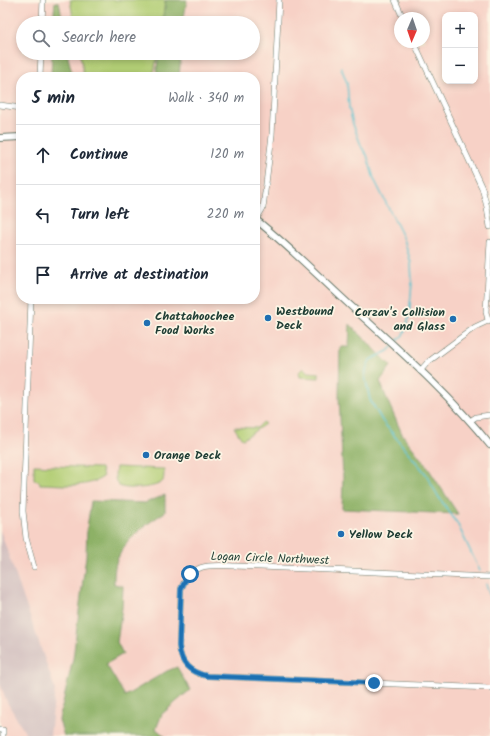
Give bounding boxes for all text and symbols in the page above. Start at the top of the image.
north arrow [394,12,430,48]
map controls [442,12,478,84]
button: + [442,12,478,48]
search box [16,16,260,60]
text: Search here [62,26,136,50]
icon: search [30,27,52,49]
button: − [442,48,478,84]
text: 5 min [32,85,75,112]
text: Walk · 340 m [168,88,244,109]
text: Continue [70,143,128,167]
icon: ahead [32,144,54,166]
text: 120 m [210,144,244,165]
text: Turn left [70,203,130,227]
icon: left [32,204,54,226]
text: 220 m [207,204,244,225]
text: Arrive at destination [70,263,209,287]
icon: arrive [32,264,54,286]
place label: Westbound Deck [276,302,334,335]
place label: Corzav's Collision and Glass [355,303,445,336]
place label: Chattahoochee Food Works [155,307,234,340]
marker: Westbound Deck [263,313,273,323]
marker: Corzav's Collision and Glass [448,314,458,324]
marker: Chattahoochee Food Works [142,318,152,328]
place label: Orange Deck [154,446,222,465]
marker: Orange Deck [141,450,151,460]
place label: Yellow Deck [349,525,413,544]
marker: Yellow Deck [336,529,346,539]
street label: Logan Circle Northwest [210,547,330,570]
route start [181,565,199,583]
route end [365,674,383,692]

